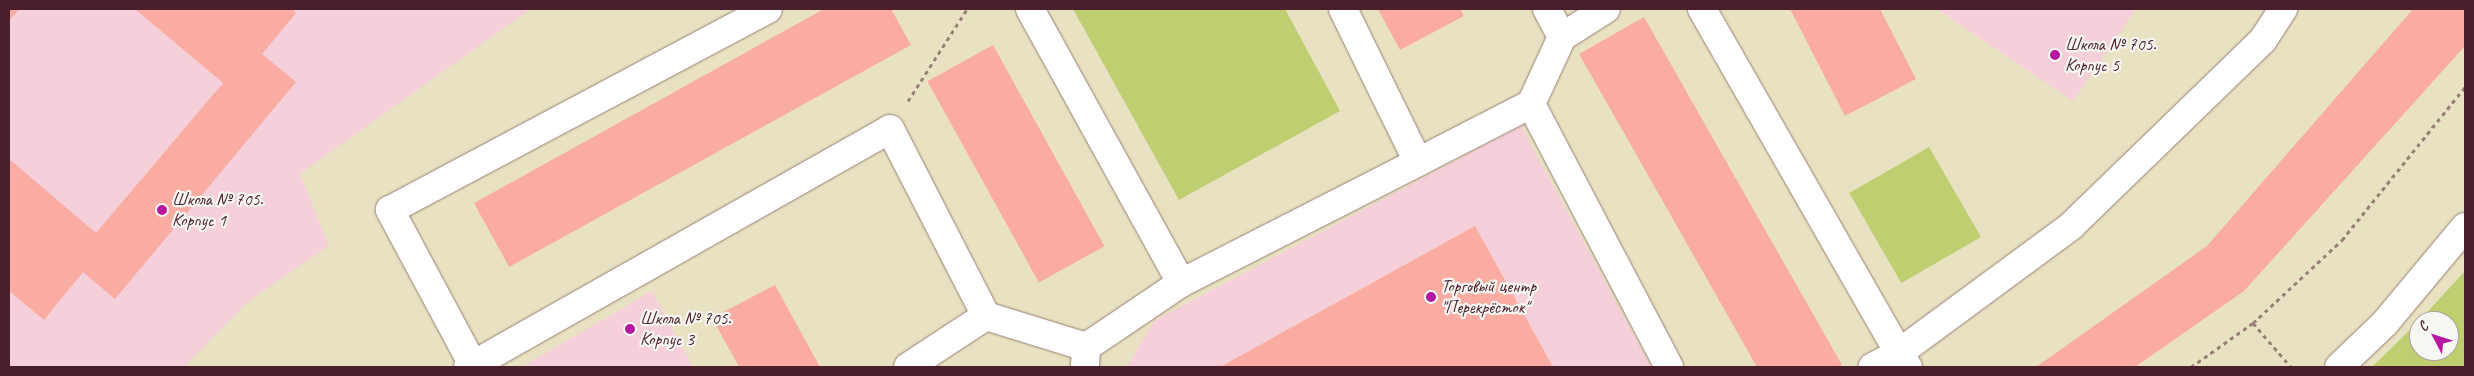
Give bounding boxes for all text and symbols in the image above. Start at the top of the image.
place label: Школа № 705. Корпус 5 [2065,34,2156,76]
marker: Школа № 705. Корпус 5 [2049,49,2061,61]
place label: Школа № 705. Корпус 1 [172,189,263,232]
marker: Школа № 705. Корпус 1 [156,204,168,216]
place label: Торговый центр "Перекрёсток" [1441,276,1536,318]
marker: Торговый центр "Перекрёсток" [1425,291,1437,303]
place label: Школа № 705. Корпус 3 [640,308,731,350]
north arrow [2409,311,2459,361]
text: С [2414,319,2432,335]
marker: Школа № 705. Корпус 3 [624,323,636,335]

